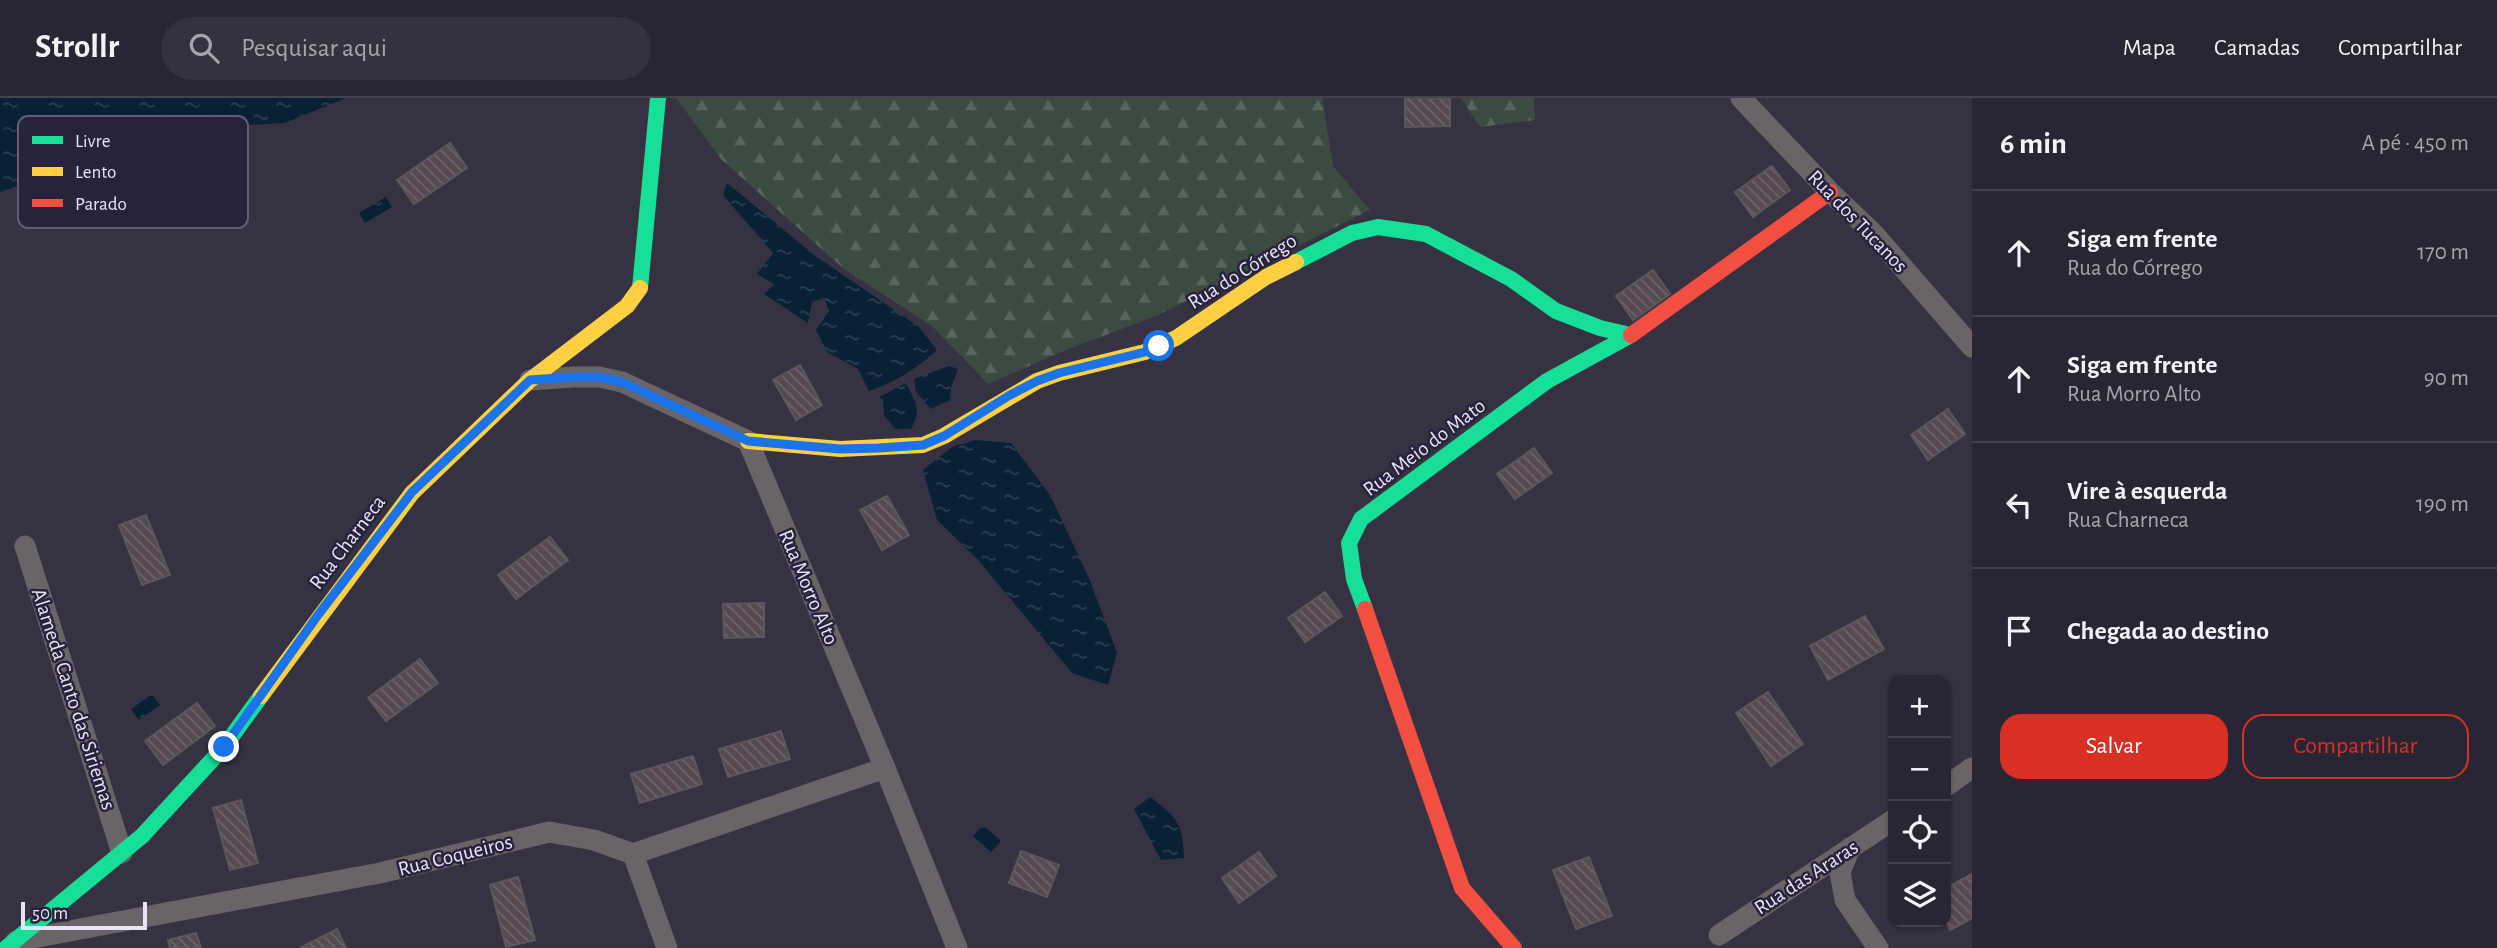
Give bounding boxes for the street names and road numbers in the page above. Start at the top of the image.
street label: Rua dos Tucanos [1804,166,1911,277]
street label: Rua do Córrego [1184,230,1300,313]
street label: Rua Meio do Mato [1359,395,1489,500]
street label: Rua Charneca [306,491,389,593]
street label: Rua Morro Alto [775,527,842,648]
street label: Alameda Canto das Siriemas [28,586,119,812]
street label: Rua Coqueiros [396,831,514,880]
street label: Rua das Araras [1751,836,1862,919]

